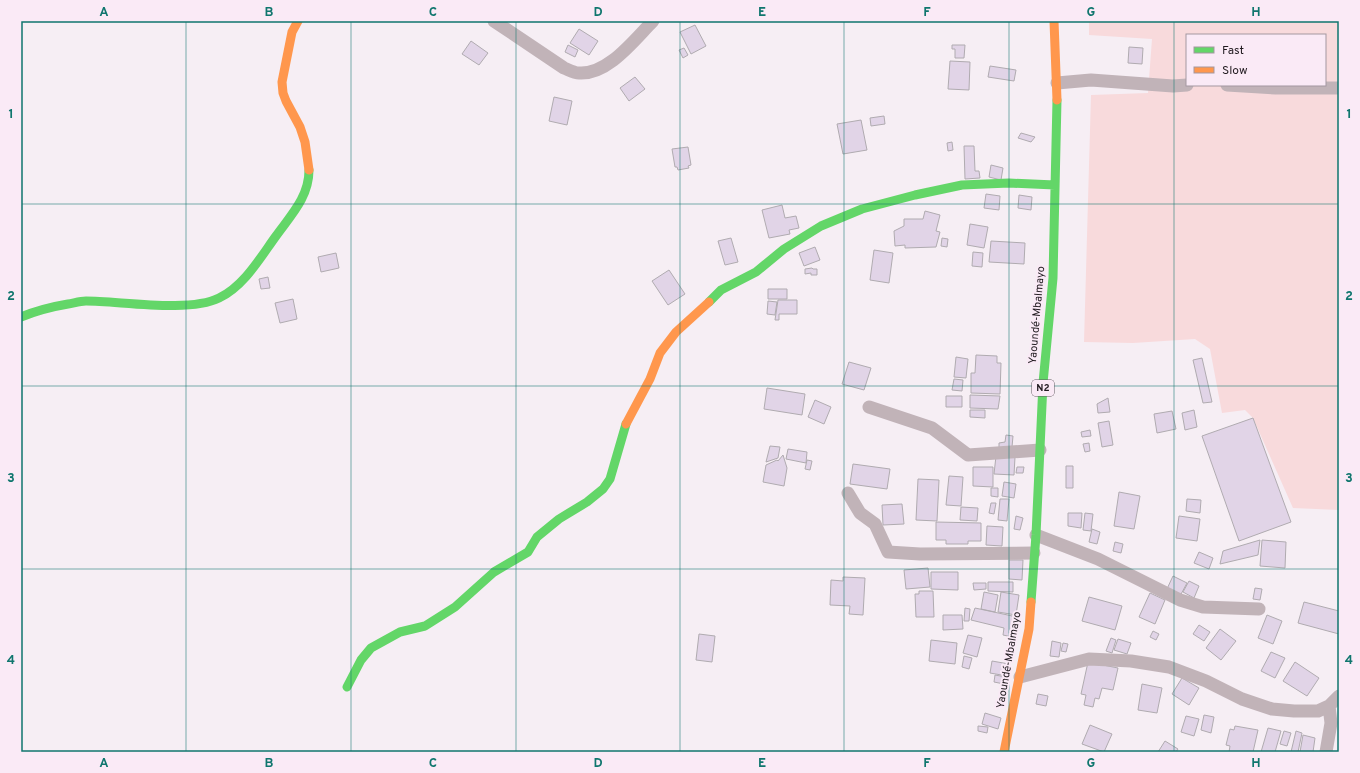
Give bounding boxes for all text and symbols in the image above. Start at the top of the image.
text: A [99,5,109,21]
text: B [265,5,274,21]
text: C [429,5,437,21]
text: D [593,5,603,21]
text: E [758,5,766,21]
text: F [923,5,931,21]
text: G [1087,5,1096,21]
text: H [1251,5,1261,21]
legend [1186,34,1326,86]
text: Fast [1222,43,1244,59]
text: Slow [1222,63,1248,79]
text: 1 [8,107,14,123]
text: 1 [1346,107,1352,123]
street label: Yaoundé-Mbalmayo [1026,265,1048,365]
text: 2 [7,289,15,305]
text: 2 [1345,289,1353,305]
road number: N2 [1032,380,1054,396]
text: 3 [7,471,15,487]
text: 3 [1345,471,1353,487]
street label: Yaoundé-Mbalmayo [994,610,1024,710]
text: 4 [7,653,15,669]
text: 4 [1345,653,1353,669]
text: A [99,756,109,772]
text: B [265,756,274,772]
text: C [429,756,437,772]
text: D [593,756,603,772]
text: E [758,756,766,772]
text: F [923,756,931,772]
text: G [1087,756,1096,772]
text: H [1251,756,1261,772]

